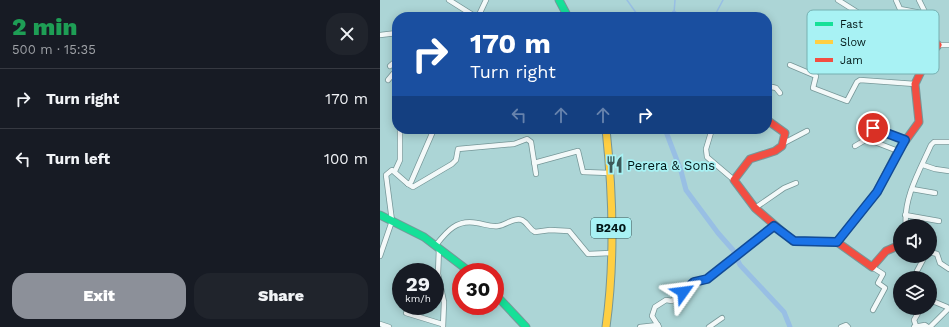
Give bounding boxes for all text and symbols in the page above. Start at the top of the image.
legend [807,10,939,74]
text: 2 min [12,13,77,41]
button: close [326,13,368,55]
text: Fast [840,18,863,31]
text: 170 m [470,27,551,60]
icon: right [404,28,456,80]
text: Slow [840,36,866,49]
text: 500 m · 15:35 [12,42,96,57]
text: Jam [840,54,863,67]
text: Turn right [470,61,556,82]
icon: right [12,88,34,110]
text: Turn right [46,90,119,108]
text: 170 m [325,90,368,108]
icon: left [508,104,530,126]
icon: ahead [550,104,572,126]
icon: ahead [592,104,614,126]
icon: right [634,104,656,126]
pin [856,111,890,145]
icon: arrive [862,117,884,139]
icon: left [12,148,34,170]
text: Turn left [46,150,110,168]
text: 100 m [324,150,368,168]
restaurant icon: Perera & Sons [604,155,624,175]
place label: Perera & Sons [627,158,715,173]
road number: B240 [591,218,631,238]
map controls [893,219,937,315]
button: sound [893,219,937,263]
speed limit sign: 30 [452,263,504,315]
position arrow [662,271,704,313]
button: layers [893,271,937,315]
text: 29 [406,272,430,296]
button: Exit [12,273,186,319]
button: Share [194,273,368,319]
text: km/h [405,293,431,304]

